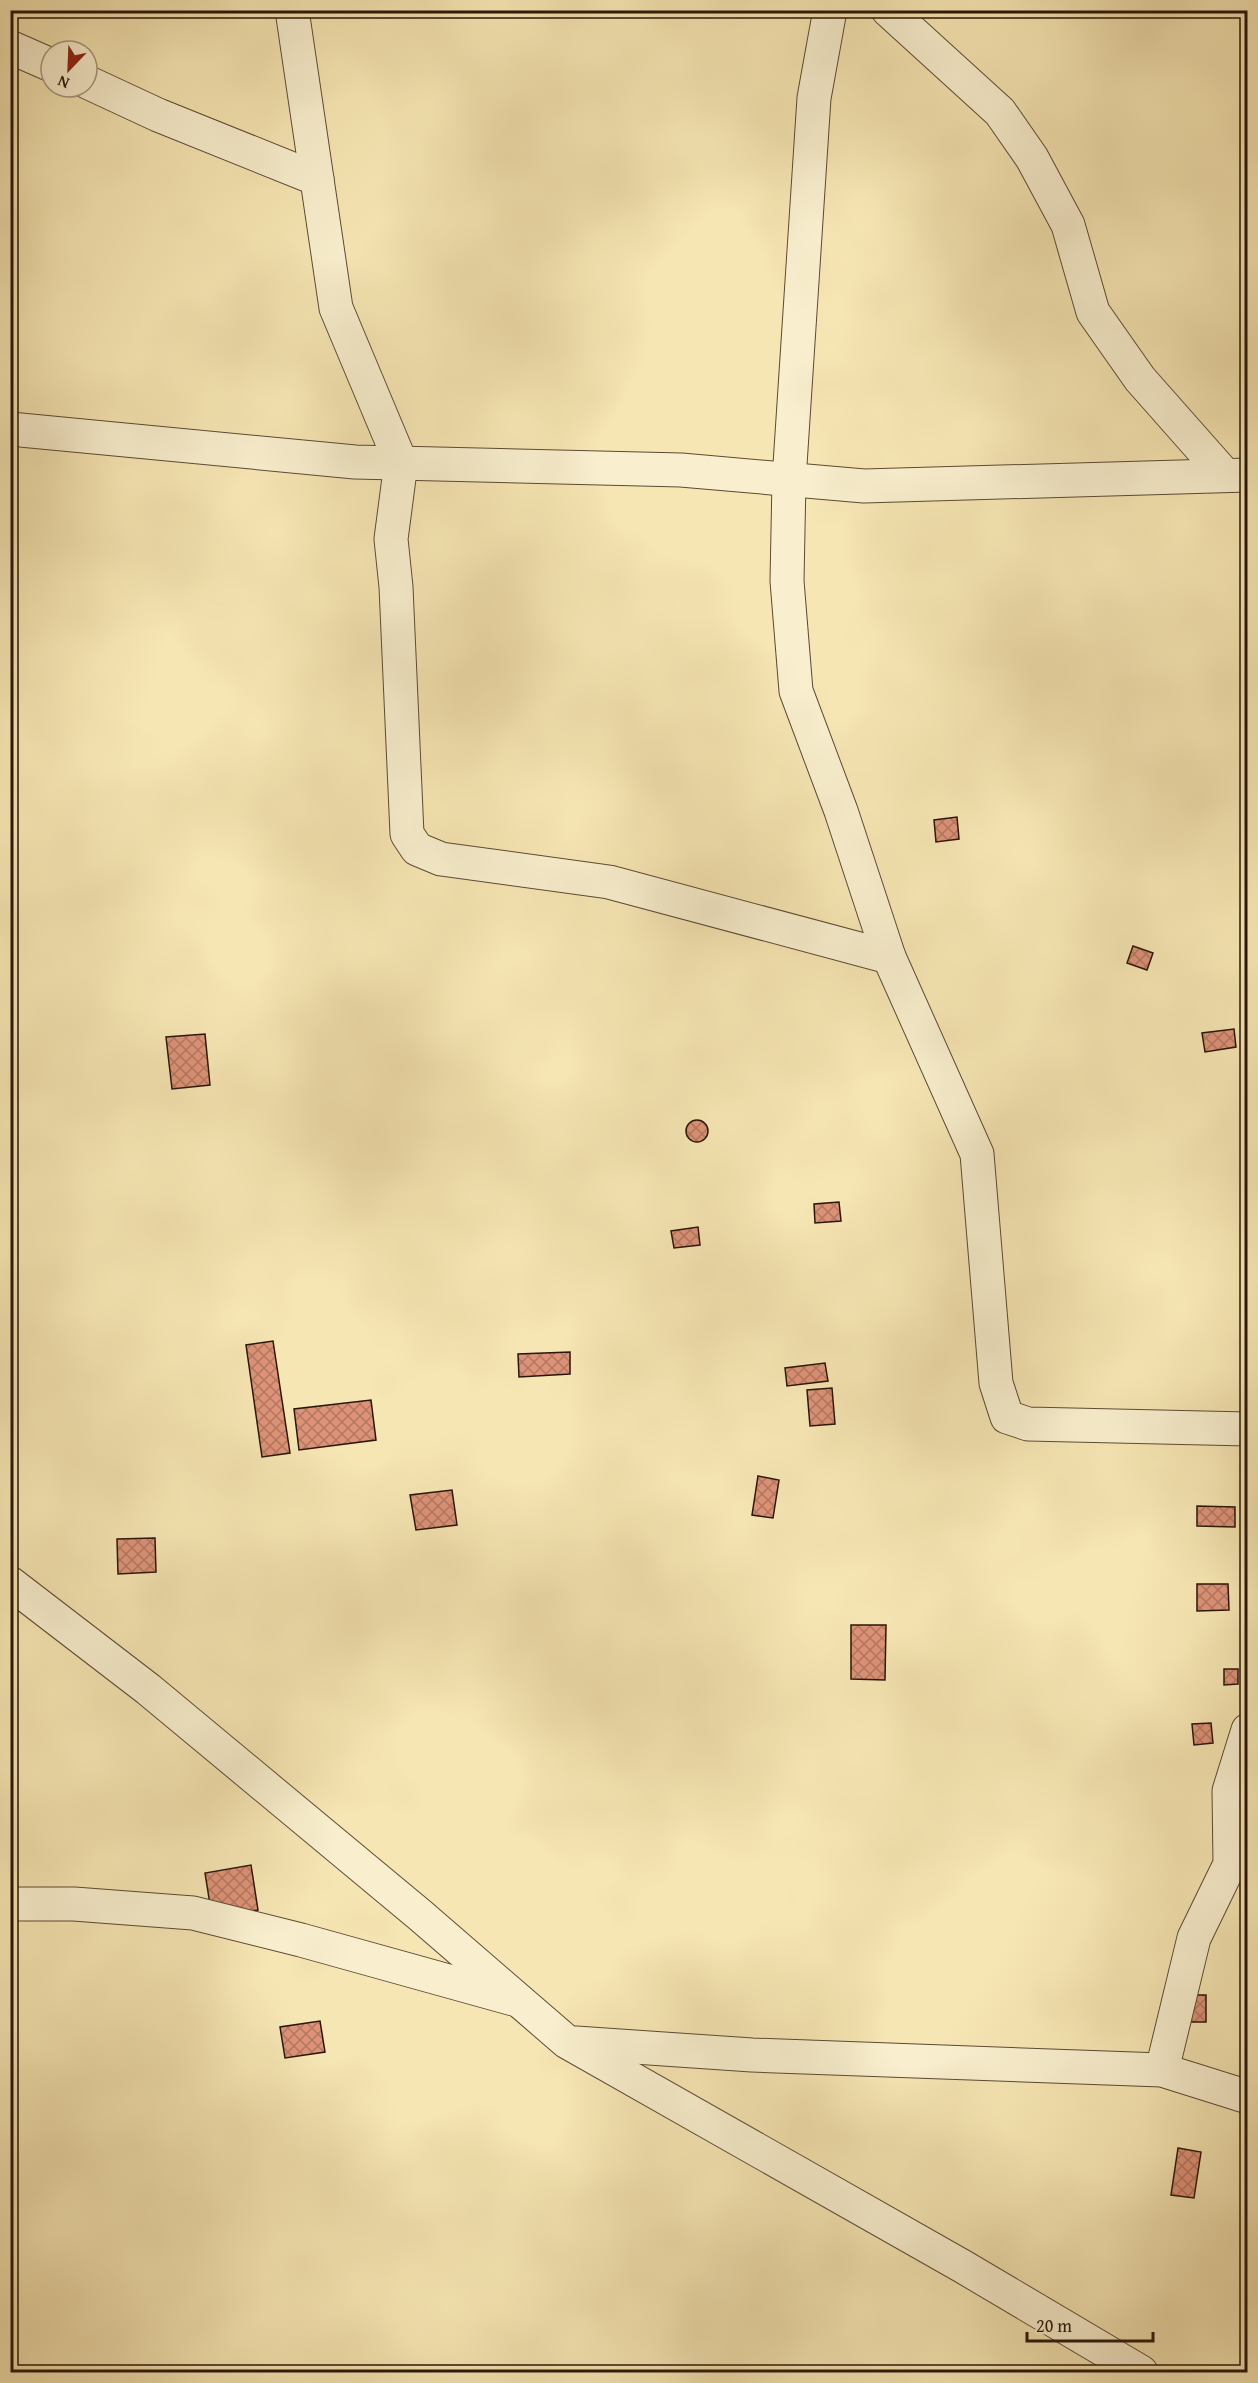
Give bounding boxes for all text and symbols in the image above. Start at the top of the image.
north arrow [39,39,99,99]
text: N [53,70,73,96]
scale bar [1027,2305,1153,2343]
text: 20 m [1036,2312,1072,2339]

